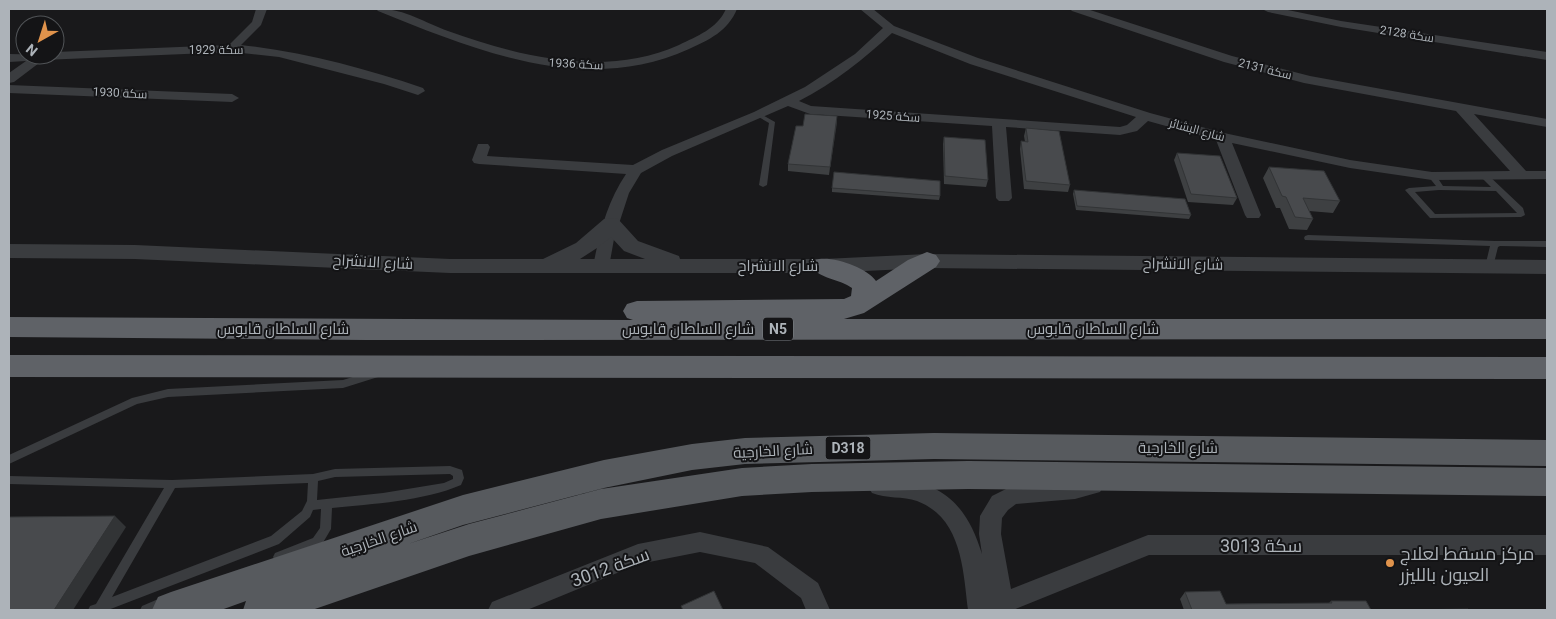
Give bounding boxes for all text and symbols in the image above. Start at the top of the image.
north arrow [15,15,65,65]
street label: سكة 2128 [1379,23,1435,45]
text: N [23,41,41,59]
street label: سكة 1929 [189,43,243,57]
street label: سكة 1936 [548,56,604,72]
street label: سكة 2131 [1237,56,1293,82]
street label: سكة 1930 [92,85,148,101]
street label: سكة 1925 [865,107,921,125]
street label: شارع البشائر [1166,116,1226,145]
street label: شارع الانشراح [332,251,414,275]
street label: شارع الانشراح [1143,254,1223,276]
street label: شارع الانشراح [738,257,818,277]
road number: N5 [763,318,793,340]
street label: شارع السلطان قابوس [217,320,349,340]
street label: شارع السلطان قابوس [622,320,754,340]
street label: شارع السلطان قابوس [1027,320,1159,340]
road number: D318 [826,436,870,459]
street label: شارع الخارجية [1138,439,1218,459]
street label: شارع الخارجية [733,440,813,464]
street label: شارع الخارجية [338,518,420,562]
street label: سكة 3013 [1220,535,1302,556]
street label: سكة 3012 [568,543,652,591]
place label: مركز مسقط لعلاج العيون بالليزر [1399,543,1534,586]
marker: مركز مسقط لعلاج العيون بالليزر [1384,557,1396,569]

